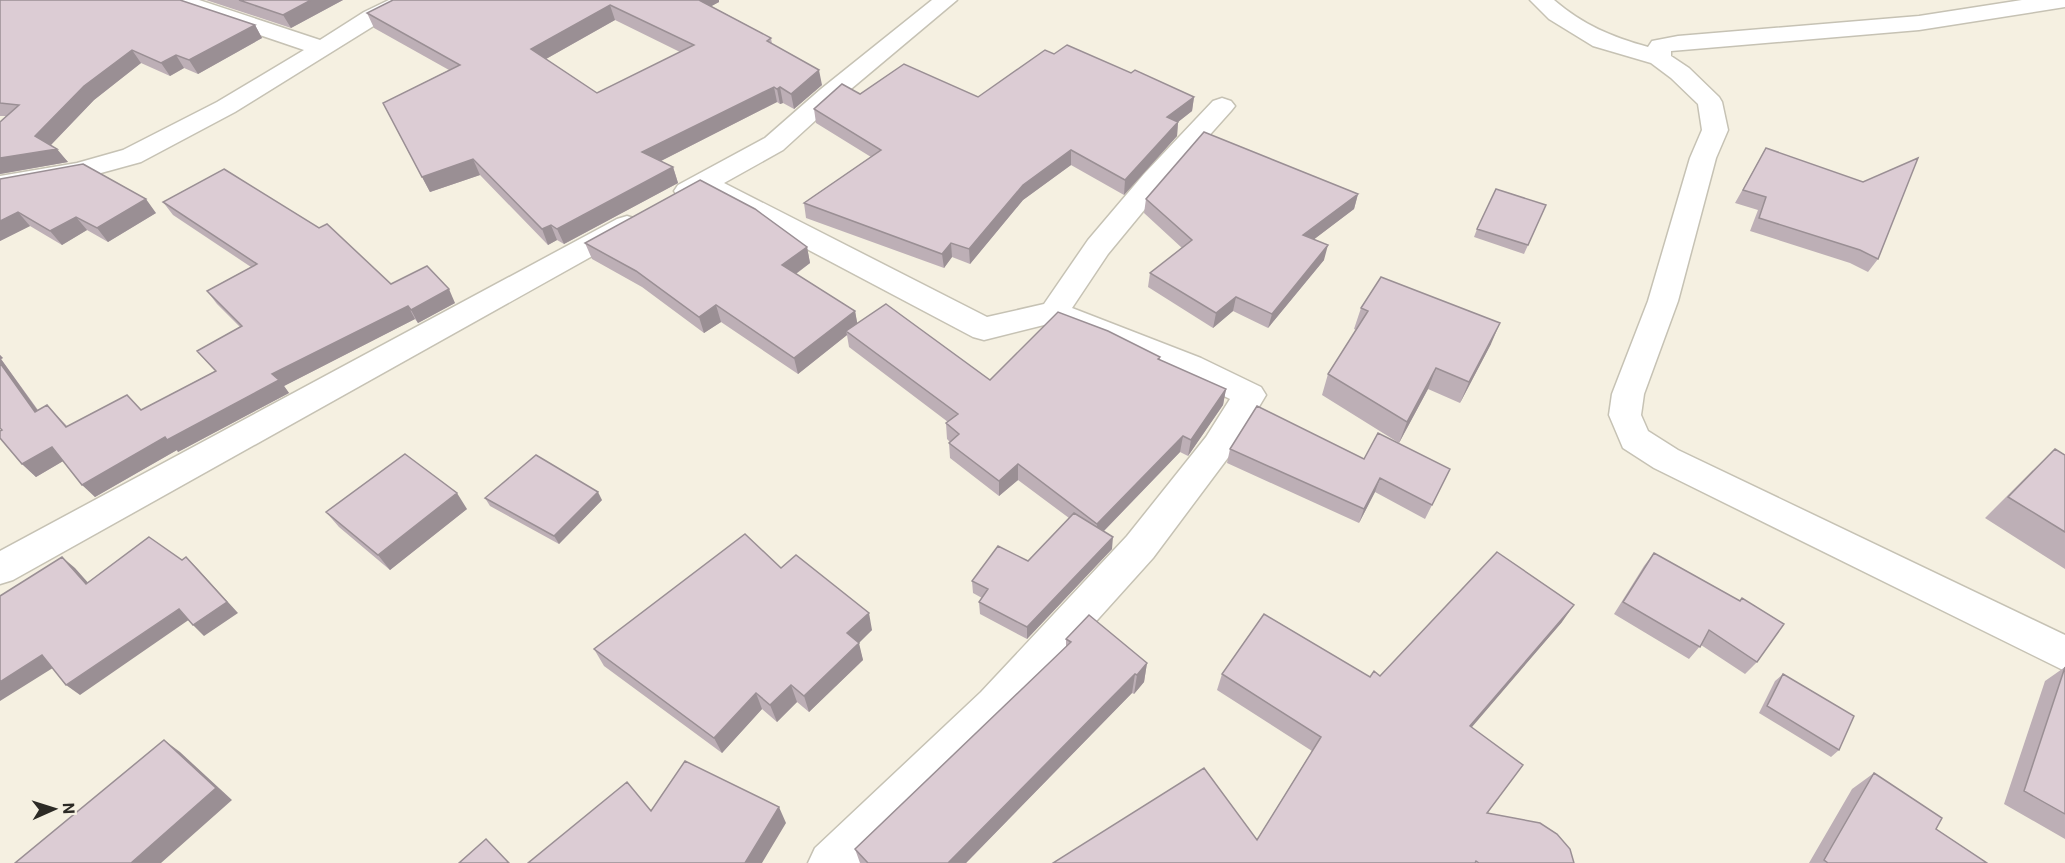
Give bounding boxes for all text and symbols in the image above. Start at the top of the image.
north arrow [24,779,84,839]
text: N [59,802,78,814]

